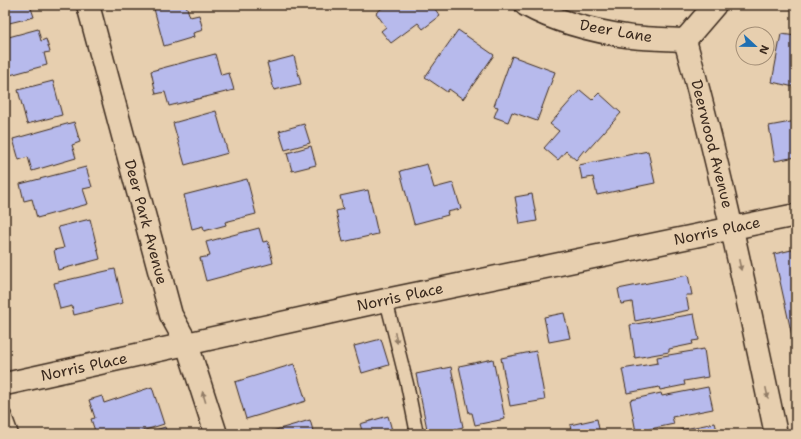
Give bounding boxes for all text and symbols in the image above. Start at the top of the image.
street label: Deer Lane [578,15,654,47]
north arrow [735,26,775,66]
text: N [755,43,772,57]
street label: Deerwood Avenue [686,78,738,210]
street label: Deer Park Avenue [120,157,172,287]
street label: Norris Place [672,212,762,250]
one-way arrow [738,259,744,272]
street label: Norris Place [355,278,445,316]
one-way arrow [394,331,400,344]
street label: Norris Place [39,348,129,386]
one-way arrow [764,387,770,399]
one-way arrow [201,390,207,402]

